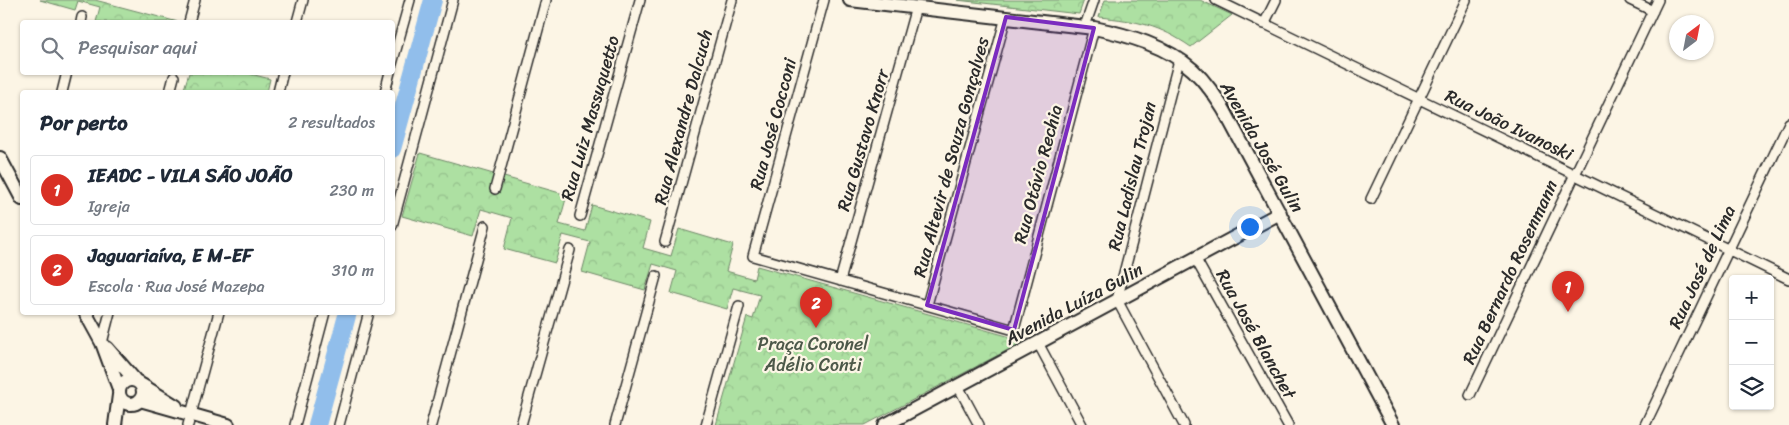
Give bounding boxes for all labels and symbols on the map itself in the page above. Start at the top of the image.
north arrow [1669,15,1714,60]
street label: Rua Alexandre Dalcuch [644,26,722,208]
street label: Rua Luiz Massuquetto [551,31,629,205]
street label: Rua Altevir de Souza Gonçalves [904,33,999,281]
street label: Rua José Cocconi [740,53,806,194]
street label: Rua Gustavo Knorr [827,63,899,215]
street label: Avenida José Gulin [1211,74,1313,219]
street label: Rua João Ivanoski [1439,80,1580,170]
street label: Rua Ladislau Trojan [1098,98,1166,254]
street label: Rua Otávio Rechia [1004,101,1072,247]
street label: Rua Bernardo Rosenmann [1453,174,1567,370]
street label: Rua José de Lima [1659,200,1745,334]
your location [1237,214,1263,240]
street label: Avenida Luíza Gulin [998,254,1149,355]
street label: Rua José Blanchet [1207,263,1305,405]
pin: 1 [1552,271,1584,312]
pin: 2 [800,287,832,328]
park label: Praça Coronel Adélio Conti [758,328,869,381]

